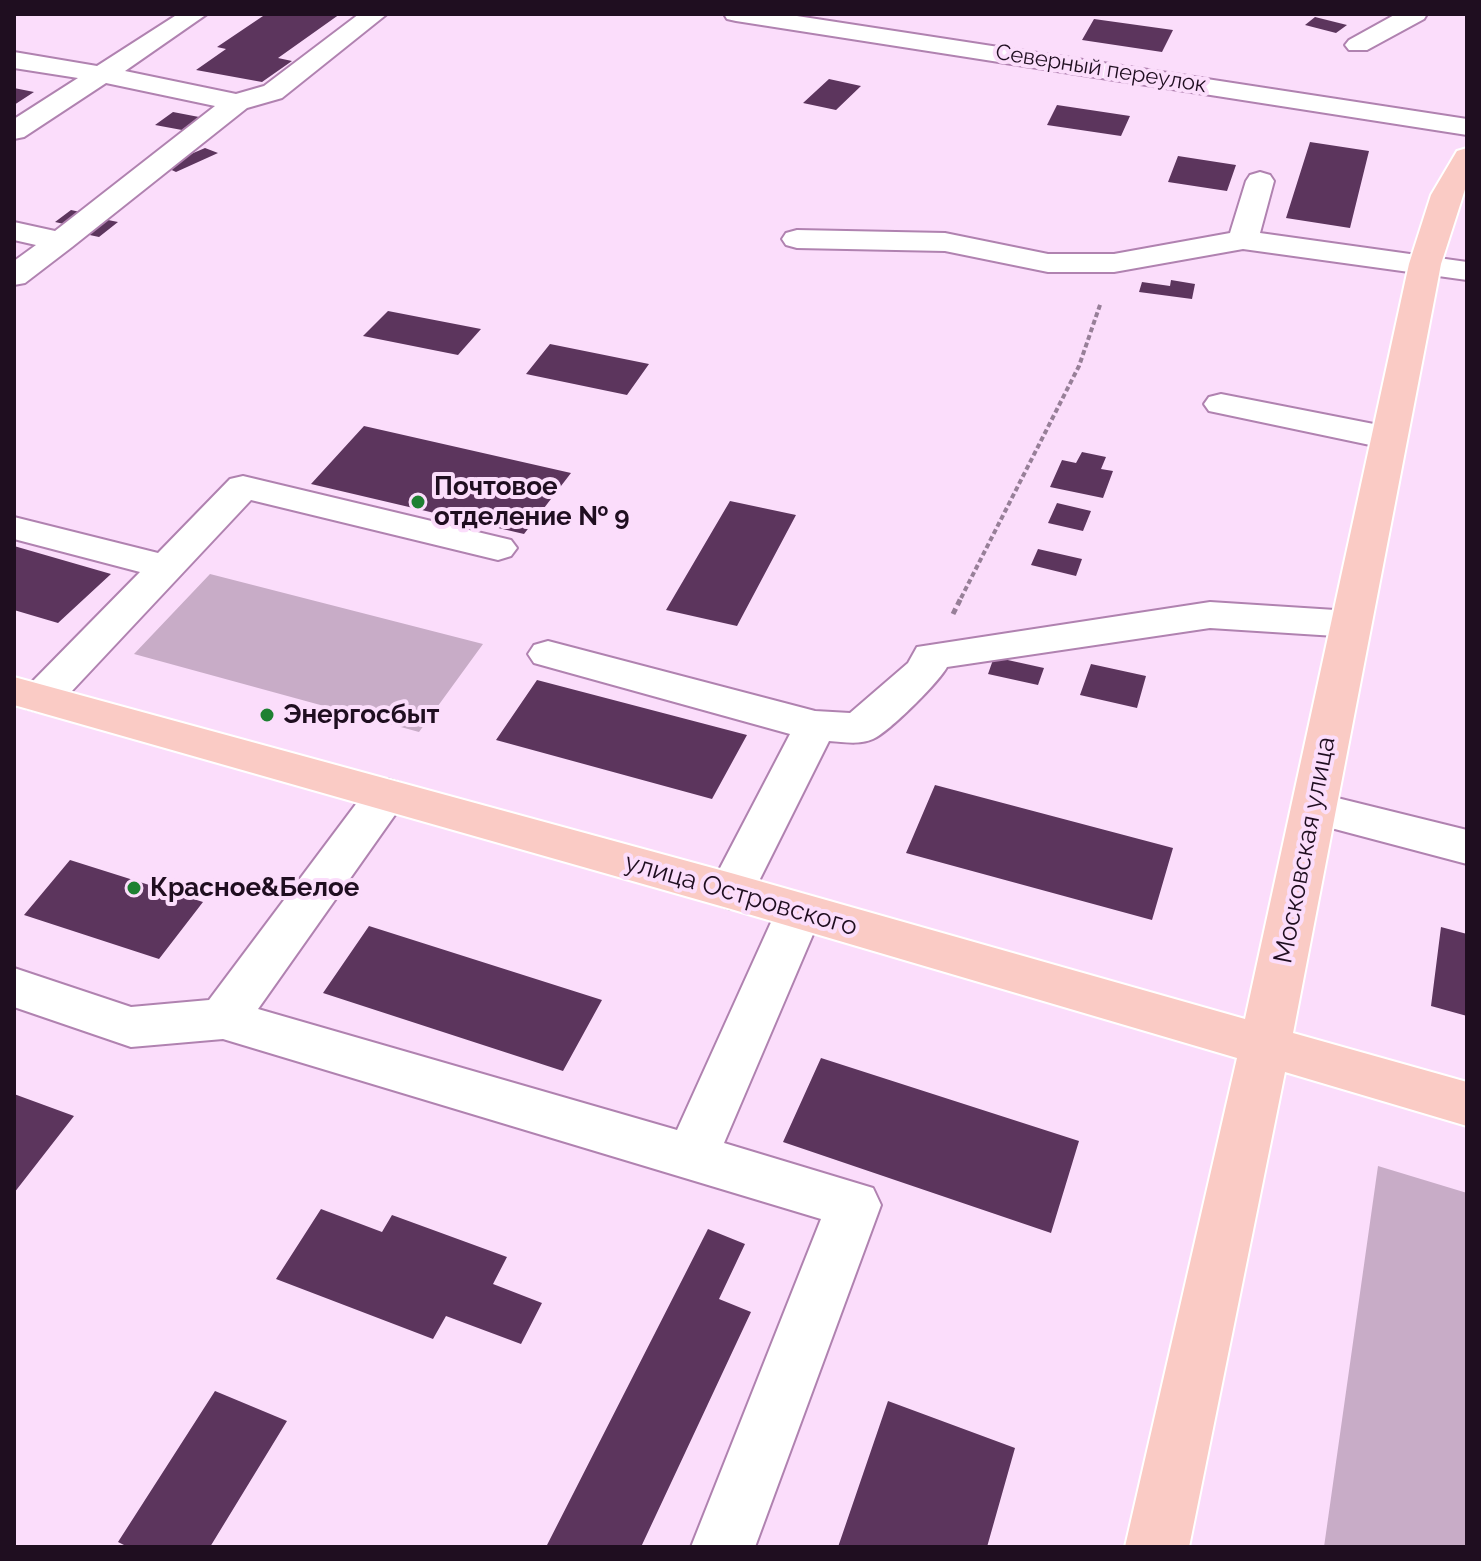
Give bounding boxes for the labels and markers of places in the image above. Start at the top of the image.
place label: Почтовое отделение № 9 [434,471,629,532]
marker: Почтовое отделение № 9 [409,493,427,511]
place label: Энергосбыт [283,699,439,731]
marker: Энергосбыт [258,706,276,724]
place label: Красное&Белое [150,872,359,904]
marker: Красное&Белое [125,879,143,897]

